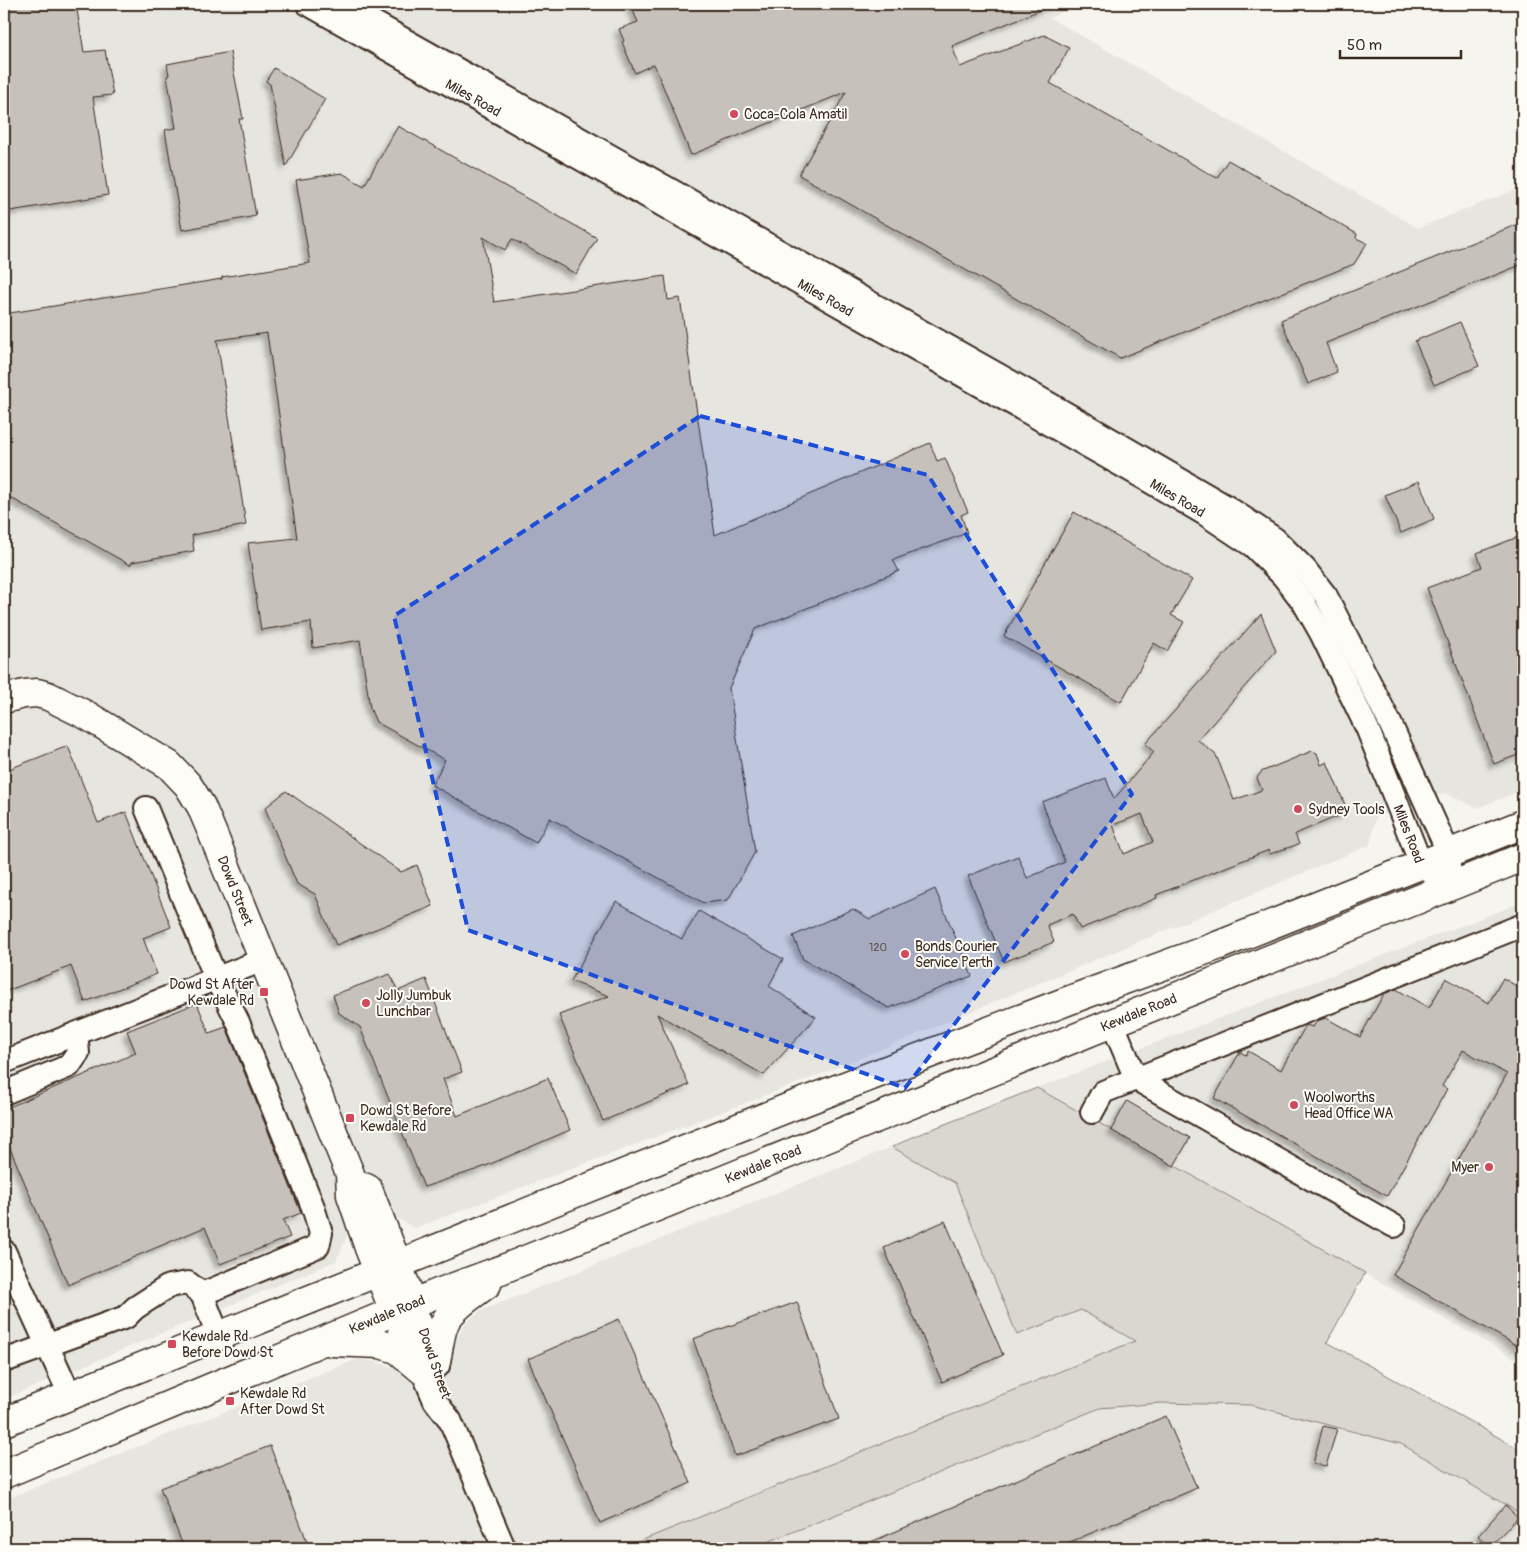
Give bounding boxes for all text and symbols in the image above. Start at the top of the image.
scale bar [1340,28,1461,60]
text: 50 m [1347,36,1382,55]
street label: Miles Road [442,76,504,121]
place label: Coca-Cola Amatil [744,106,848,123]
marker: Coca-Cola Amatil [728,108,740,120]
street label: Miles Road [795,275,856,320]
street label: Miles Road [1147,475,1208,521]
place label: Sydney Tools [1308,801,1385,818]
street label: Miles Road [1389,802,1428,866]
marker: Sydney Tools [1292,803,1304,815]
street label: Dowd Street [213,853,257,928]
place label: Bonds Courier Service Perth [915,938,997,971]
house number: 120 [869,941,887,954]
marker: Bonds Courier Service Perth [899,948,911,960]
place label: Dowd St After Kewdale Rd [169,976,254,1009]
marker: Dowd St After Kewdale Rd [258,986,270,998]
place label: Jolly Jumbuk Lunchbar [376,987,452,1020]
street label: Kewdale Road [1098,990,1179,1036]
marker: Jolly Jumbuk Lunchbar [360,997,372,1009]
place label: Woolworths Head Office WA [1304,1089,1393,1122]
marker: Woolworths Head Office WA [1288,1099,1300,1111]
place label: Dowd St Before Kewdale Rd [360,1102,451,1135]
marker: Dowd St Before Kewdale Rd [344,1112,356,1124]
street label: Kewdale Road [723,1141,804,1187]
place label: Myer [1451,1159,1479,1176]
marker: Myer [1483,1161,1495,1173]
street label: Kewdale Road [347,1291,428,1338]
street label: Dowd Street [415,1326,455,1401]
place label: Kewdale Rd Before Dowd St [182,1328,274,1361]
marker: Kewdale Rd Before Dowd St [166,1338,178,1350]
place label: Kewdale Rd After Dowd St [240,1385,325,1418]
marker: Kewdale Rd After Dowd St [224,1395,236,1407]

